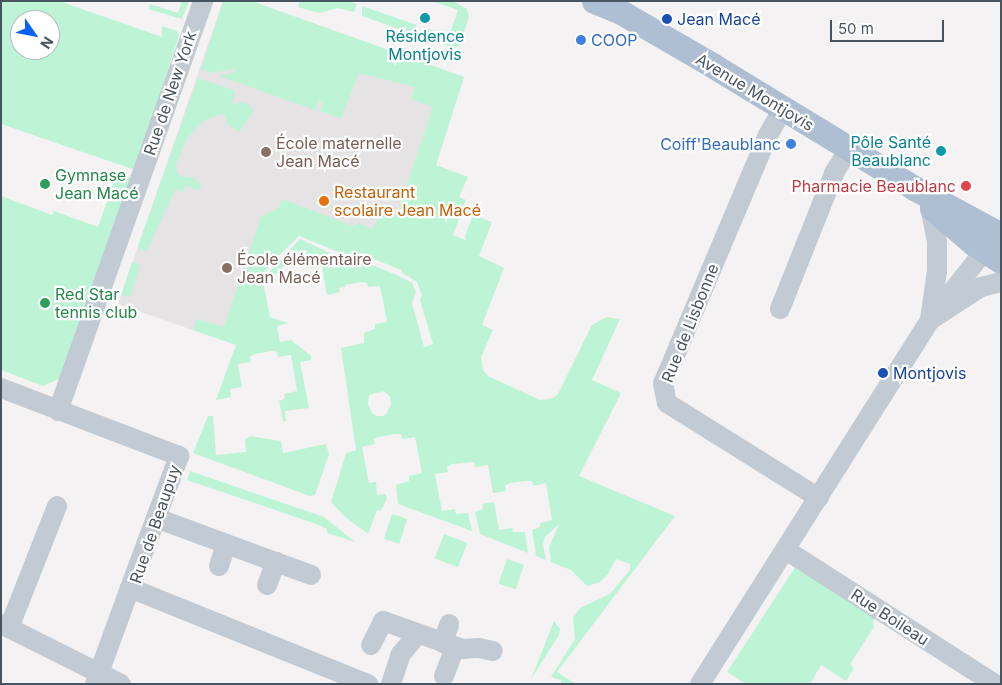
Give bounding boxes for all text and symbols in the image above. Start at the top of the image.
place label: Jean Macé [677,9,760,29]
north arrow [10,10,60,60]
scale bar [832,10,946,42]
marker: Résidence Montjovis [419,12,431,24]
marker: Jean Macé [661,13,673,25]
text: 50 m [838,19,874,38]
place label: Résidence Montjovis [386,26,464,64]
street label: Rue de New York [140,28,200,158]
place label: COOP [591,30,637,50]
text: N [37,34,57,52]
marker: COOP [575,34,587,46]
street label: Avenue Montjovis [693,49,817,135]
place label: Pôle Santé Beaublanc [850,132,931,170]
place label: École maternelle Jean Macé [276,133,402,171]
place label: Coiff'Beaublanc [660,134,781,154]
marker: Coiff'Beaublanc [785,138,797,150]
marker: Pôle Santé Beaublanc [935,145,947,157]
marker: École maternelle Jean Macé [260,146,272,158]
place label: Gymnase Jean Macé [55,165,138,203]
place label: Pharmacie Beaublanc [792,176,956,196]
marker: Gymnase Jean Macé [39,178,51,190]
marker: Pharmacie Beaublanc [960,180,972,192]
place label: Restaurant scolaire Jean Macé [334,182,481,220]
marker: Restaurant scolaire Jean Macé [318,195,330,207]
place label: École élémentaire Jean Macé [237,249,372,287]
street label: Rue de Lisbonne [657,261,723,385]
marker: École élémentaire Jean Macé [221,262,233,274]
place label: Red Star tennis club [55,284,137,322]
marker: Red Star tennis club [39,297,51,309]
place label: Montjovis [893,363,966,383]
marker: Montjovis [877,367,889,379]
street label: Rue de Beaupuy [126,462,184,586]
street label: Rue Boileau [847,585,933,649]

